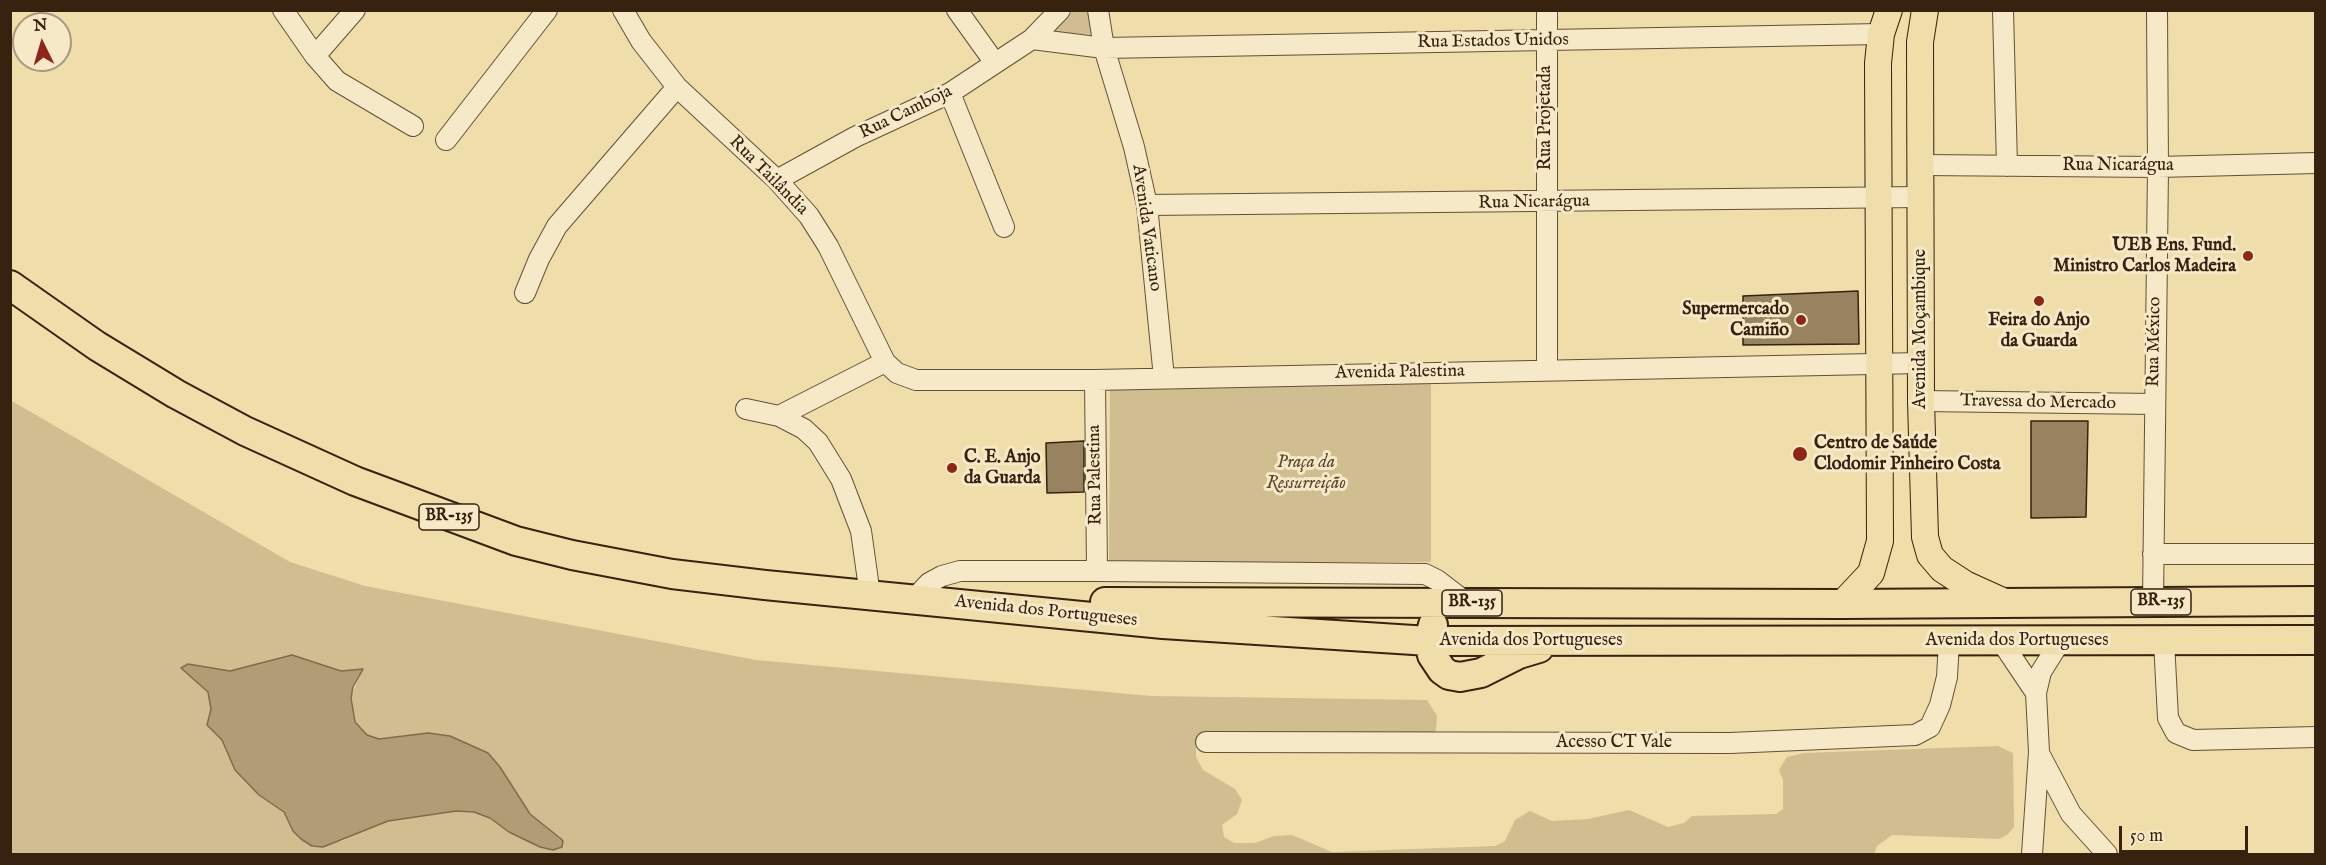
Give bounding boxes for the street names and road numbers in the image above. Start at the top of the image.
street label: Rua Estados Unidos [1417,30,1569,54]
street label: Rua Projetada [1535,65,1557,171]
street label: Rua Camboja [856,81,956,145]
street label: Rua Tailândia [724,132,812,220]
street label: Rua Nicarágua [2062,155,2174,177]
street label: Avenida Vaticano [1126,163,1166,293]
street label: Rua Nicarágua [1478,191,1590,215]
street label: Avenida Moçambique [1910,249,1932,409]
street label: Rua México [2143,297,2167,387]
street label: Avenida Palestina [1335,361,1465,385]
street label: Travessa do Mercado [1960,391,2116,415]
street label: Rua Palestina [1084,425,1108,525]
road number: BR-135 [419,504,479,530]
road number: BR-135 [2131,589,2191,615]
road number: BR-135 [1442,590,1502,616]
street label: Avenida dos Portugueses [954,592,1138,632]
street label: Avenida dos Portugueses [1439,630,1623,652]
street label: Avenida dos Portugueses [1925,630,2109,652]
street label: Acesso CT Vale [1556,732,1672,754]

